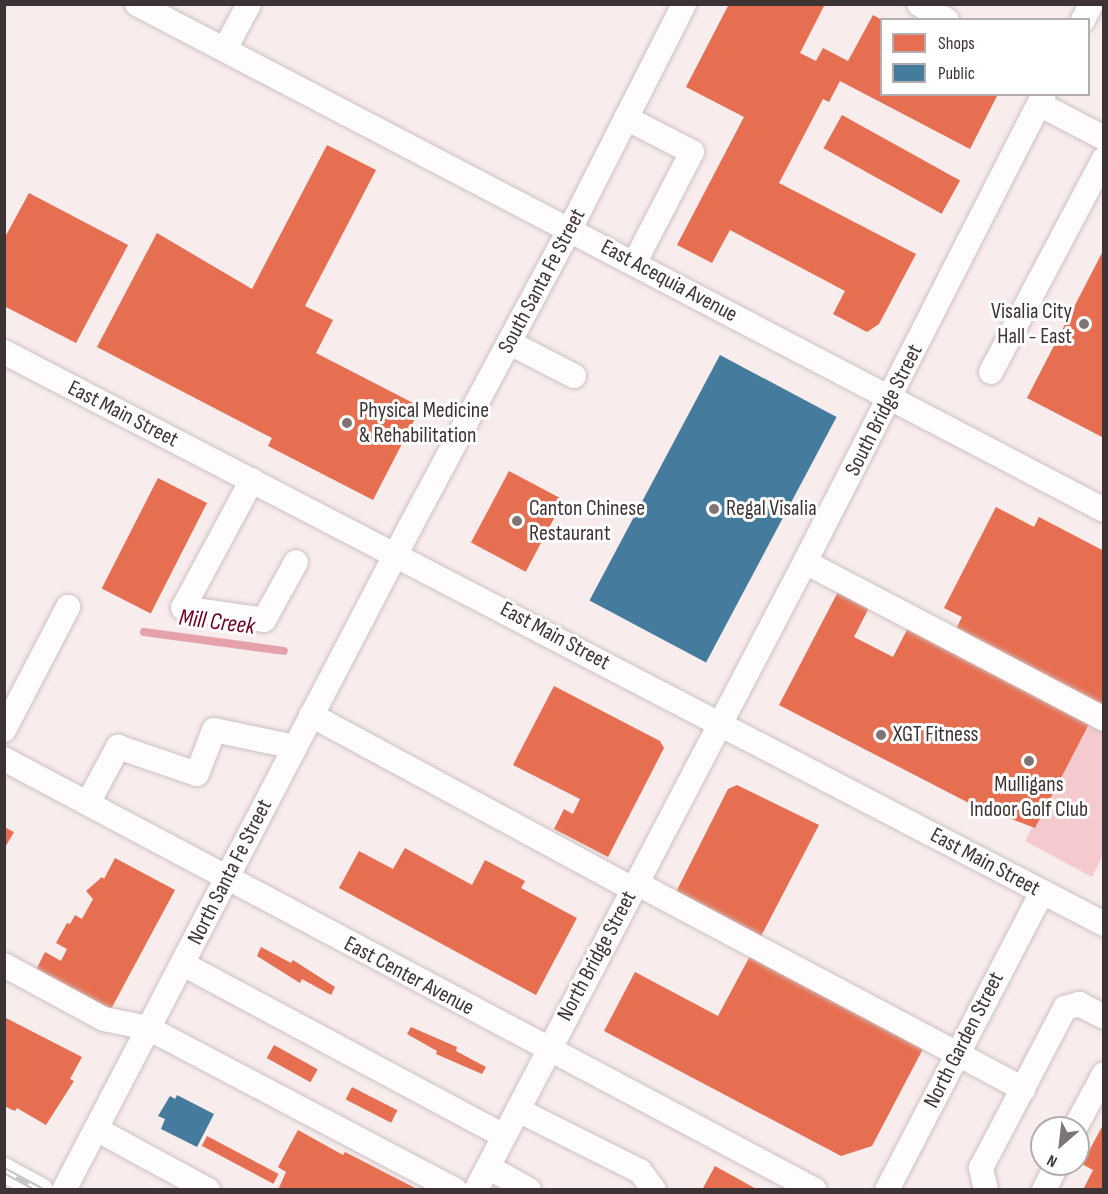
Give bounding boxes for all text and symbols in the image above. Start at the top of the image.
legend [880,18,1090,96]
text: Shops [938,33,975,54]
text: Public [938,63,975,84]
street label: South Santa Fe Street [493,204,591,358]
street label: East Acequia Avenue [596,234,742,328]
place label: Visalia City Hall - East [991,298,1072,350]
marker: Visalia City Hall - East [1077,317,1091,331]
street label: South Bridge Street [840,340,928,480]
street label: East Main Street [63,375,183,453]
place label: Physical Medicine & Rehabilitation [359,397,489,448]
marker: Physical Medicine & Rehabilitation [340,416,354,430]
place label: Canton Chinese Restaurant [529,495,645,546]
place label: Regal Visalia [726,496,817,522]
marker: Regal Visalia [707,502,721,516]
marker: Canton Chinese Restaurant [510,514,524,528]
street label: East Main Street [496,596,614,676]
water label: Mill Creek [177,603,257,641]
place label: XGT Fitness [893,722,979,748]
marker: XGT Fitness [874,728,888,742]
marker: Mulligans Indoor Golf Club [1022,754,1036,768]
place label: Mulligans Indoor Golf Club [970,771,1088,822]
street label: North Santa Fe Street [182,795,278,949]
street label: East Main Street [926,822,1044,902]
street label: North Bridge Street [552,887,642,1025]
street label: East Center Avenue [340,931,478,1021]
street label: North Garden Street [918,968,1010,1112]
north arrow [1030,1116,1090,1176]
text: N [1044,1150,1060,1171]

